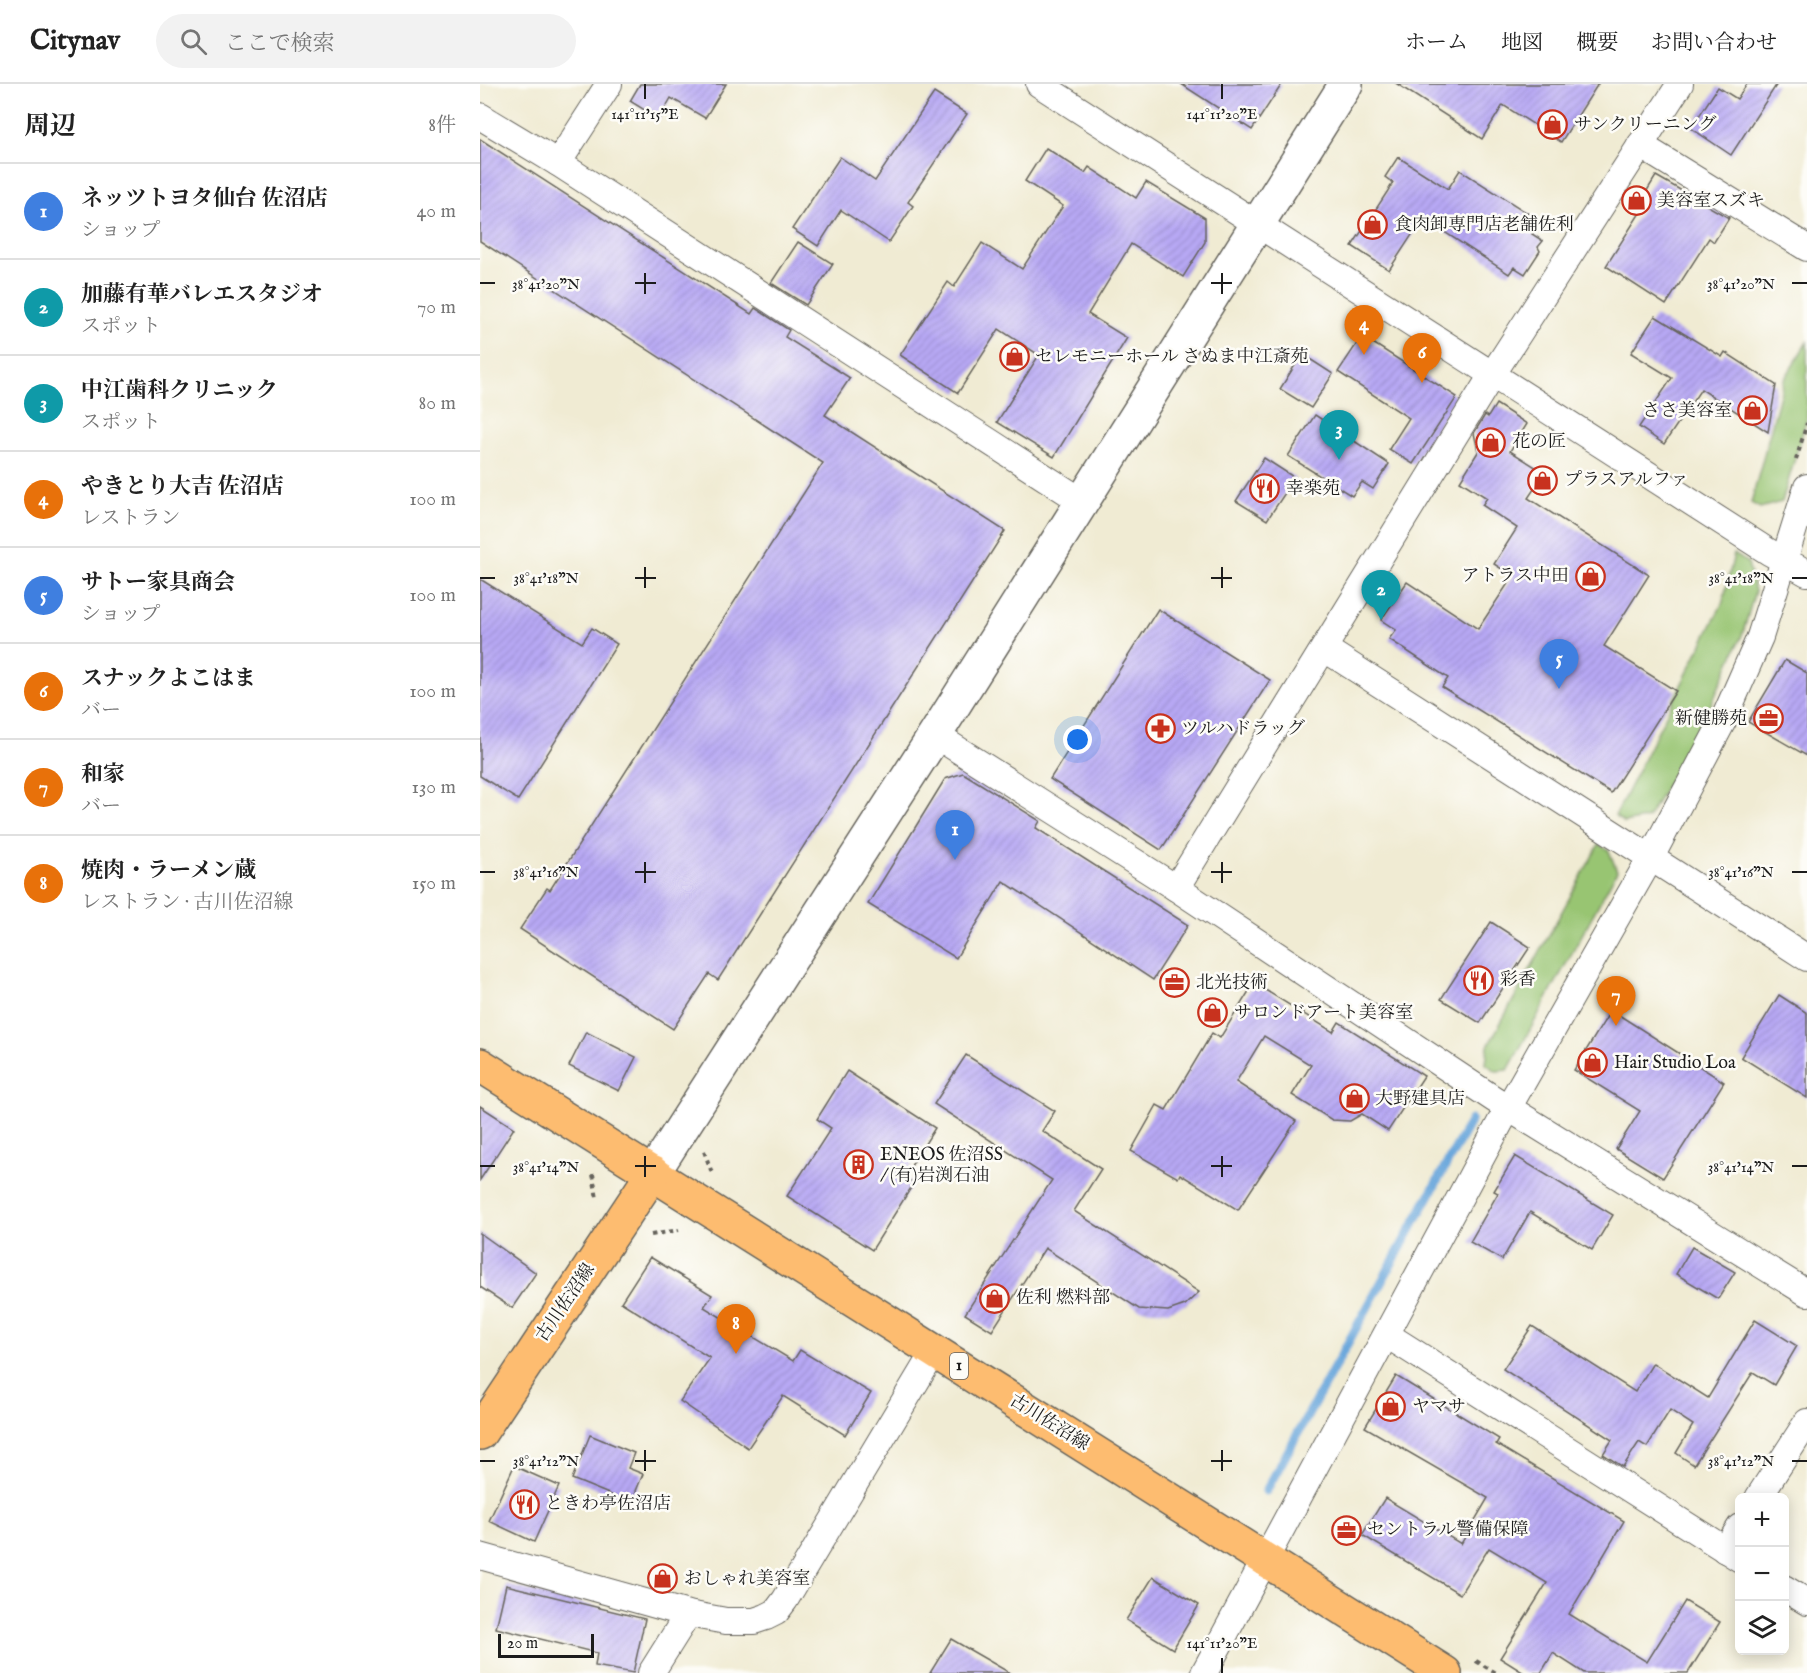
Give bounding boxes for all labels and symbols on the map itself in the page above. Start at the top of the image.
text: 141°11'15"E [611,105,679,124]
text: 141°11'20"E [1187,105,1257,124]
shop icon: サンクリーニング [1537,109,1569,141]
place label: サンクリーニング [1574,114,1716,137]
shop icon: 美容室スズキ [1620,185,1652,217]
place label: 美容室スズキ [1657,190,1765,213]
shop icon: 食肉卸専門店老舗佐利 [1357,209,1389,241]
place label: 食肉卸専門店老舗佐利 [1394,214,1574,237]
text: 38°41'20"N [512,275,580,294]
text: 38°41'20"N [1707,275,1775,294]
pin: 4 [1344,306,1384,355]
pin: 6 [1402,334,1442,383]
shop icon: セレモニーホール さぬま中江斎苑 [998,341,1030,373]
place label: セレモニーホール さぬま中江斎苑 [1035,346,1309,369]
shop icon: ささ美容室 [1737,395,1769,427]
place label: ささ美容室 [1642,400,1732,423]
pin: 3 [1320,410,1358,460]
shop icon: 花の匠 [1475,426,1507,458]
place label: 花の匠 [1512,431,1566,454]
shop icon: プラスアルファ [1527,464,1559,496]
place label: プラスアルファ [1564,469,1688,492]
restaurant icon: 幸楽苑 [1249,473,1281,505]
place label: 幸楽苑 [1286,478,1340,501]
shop icon: アトラス中田 [1574,560,1606,592]
place label: アトラス中田 [1462,565,1569,588]
text: 38°41'18"N [513,569,579,588]
text: 38°41'18"N [1708,569,1774,588]
pin: 2 [1362,570,1400,620]
pin: 5 [1540,640,1578,689]
office icon: 新健勝苑 [1752,703,1784,735]
place label: 新健勝苑 [1675,708,1747,731]
pharmacy icon: ツルハドラッグ [1144,713,1176,745]
place label: ツルハドラッグ [1181,718,1305,741]
your location [1063,725,1092,754]
pin: 1 [936,810,974,860]
text: 38°41'16"N [513,863,579,882]
text: 38°41'16"N [1708,863,1774,882]
restaurant icon: 彩香 [1463,964,1495,996]
office icon: 北光技術 [1159,967,1191,999]
place label: 彩香 [1500,969,1536,992]
place label: 北光技術 [1196,972,1268,995]
pin: 7 [1596,976,1636,1026]
shop icon: サロンドアート美容室 [1197,997,1229,1029]
place label: サロンドアート美容室 [1234,1002,1413,1025]
shop icon: Hair Studio Loa [1577,1047,1609,1079]
place label: Hair Studio Loa [1614,1052,1736,1075]
shop icon: 大野建具店 [1338,1083,1370,1115]
place label: 大野建具店 [1375,1088,1465,1111]
place label: ENEOS 佐沼SS / (有)岩渕石油 [880,1144,1003,1188]
building icon: ENEOS 佐沼SS / (有)岩渕石油 [843,1149,875,1181]
text: 38°41'14"N [513,1158,579,1177]
text: 38°41'14"N [1708,1158,1774,1177]
street label: 古川佐沼線 [531,1259,601,1347]
shop icon: 佐利 燃料部 [979,1282,1011,1314]
place label: 佐利 燃料部 [1016,1287,1110,1310]
pin: 8 [716,1304,756,1354]
road number: 1 [950,1353,968,1379]
street label: 古川佐沼線 [1005,1389,1093,1457]
shop icon: ヤマサ [1375,1391,1407,1423]
place label: ヤマサ [1412,1396,1466,1419]
text: 38°41'12"N [513,1452,579,1471]
text: 38°41'12"N [1708,1452,1774,1471]
restaurant icon: ときわ亭佐沼店 [508,1488,540,1520]
place label: ときわ亭佐沼店 [545,1493,671,1516]
office icon: セントラル警備保障 [1330,1514,1362,1546]
place label: セントラル警備保障 [1367,1519,1528,1542]
shop icon: おしゃれ美容室 [647,1563,679,1595]
place label: おしゃれ美容室 [684,1568,810,1591]
scale bar [498,1631,594,1658]
text: 141°11'20"E [1187,1634,1257,1653]

